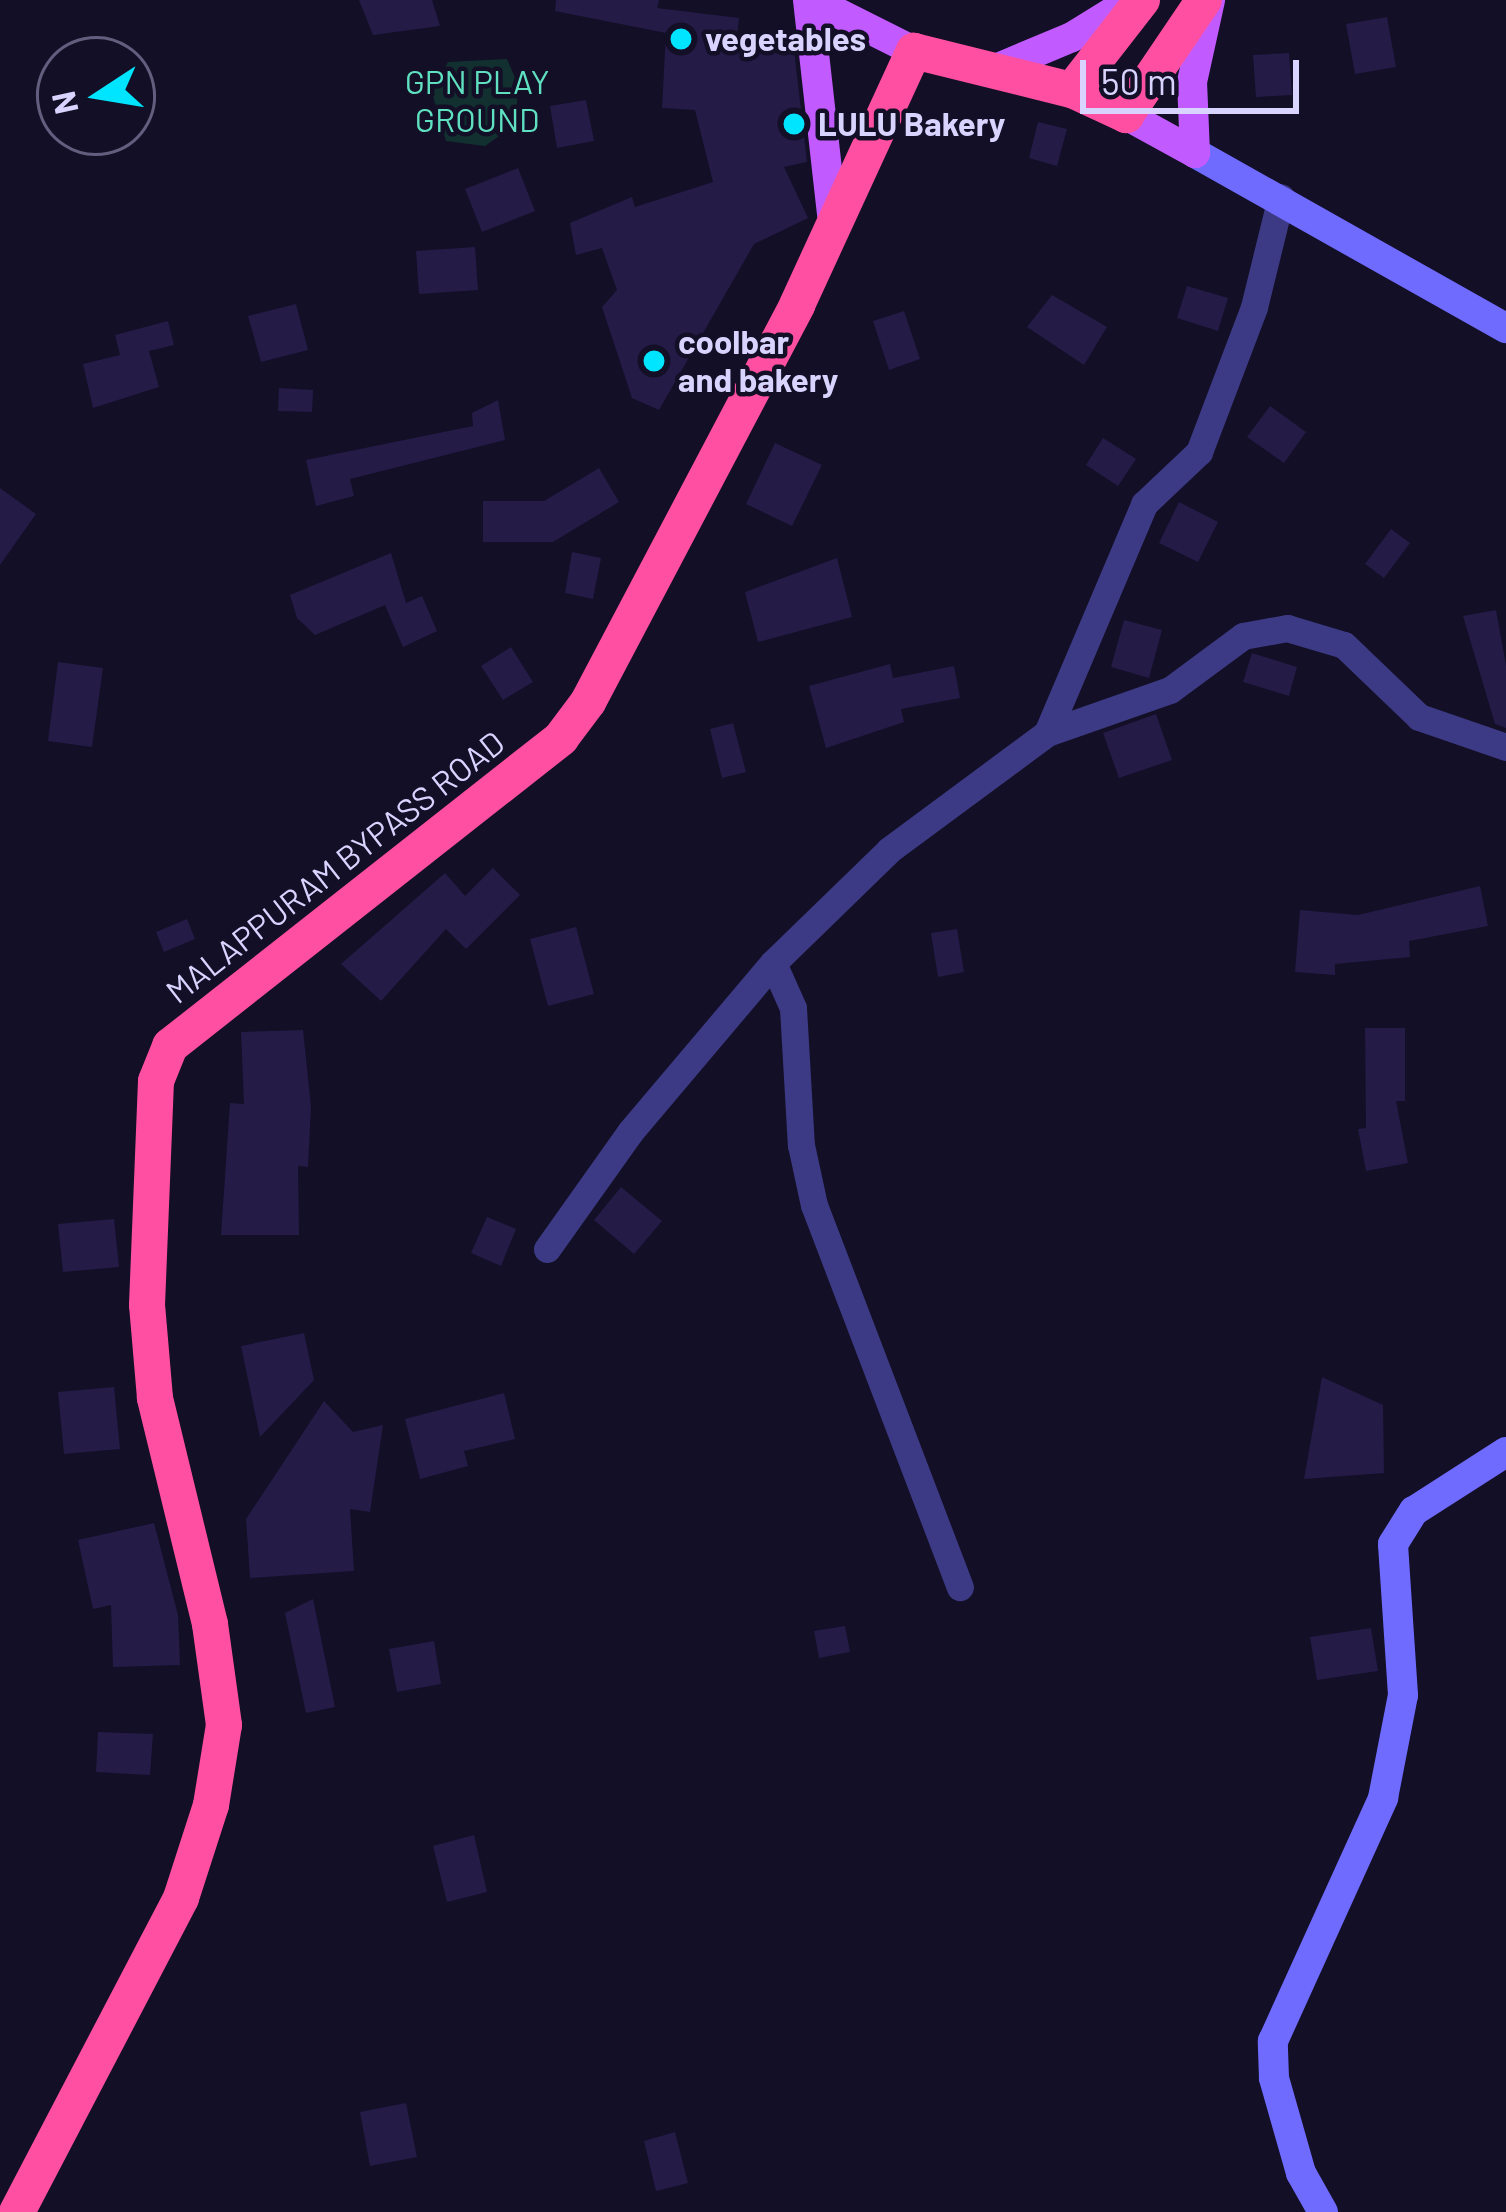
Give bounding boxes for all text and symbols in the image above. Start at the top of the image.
place label: vegetables [705,19,866,59]
marker: vegetables [668,26,694,52]
north arrow [36,36,156,156]
scale bar [1086,36,1305,110]
text: 50 m [1101,59,1177,102]
park label: GPN PLAY GROUND [405,62,549,140]
text: N [42,88,86,118]
place label: LULU Bakery [818,104,1005,144]
marker: LULU Bakery [781,111,807,137]
place label: coolbar and bakery [678,322,838,400]
marker: coolbar and bakery [641,348,667,374]
street label: MALAPPURAM BYPASS ROAD [158,723,512,1011]

